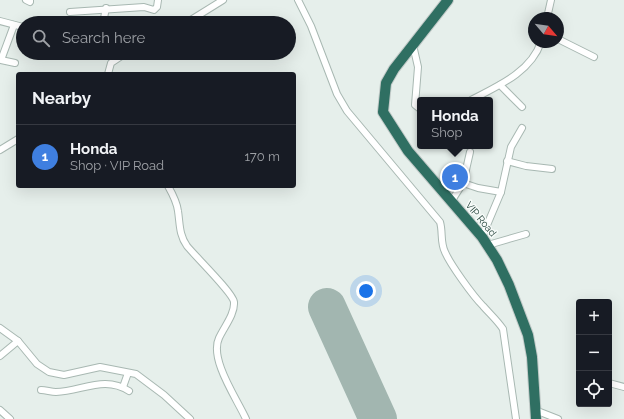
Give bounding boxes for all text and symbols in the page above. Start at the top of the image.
north arrow [528,12,564,48]
search box [16,16,296,60]
icon: search [30,27,52,49]
text: Search here [62,29,145,47]
text: Nearby [32,88,91,108]
popup [417,97,493,149]
text: Honda [431,107,479,125]
text: Shop [431,125,462,140]
text: Honda [70,140,117,158]
text: 1 [42,149,48,164]
text: 170 m [244,149,280,164]
text: Shop · VIP Road [70,158,164,173]
pin: 1 [442,162,468,192]
street label: VIP Road [463,199,499,239]
your location [356,281,376,301]
map controls [576,299,612,407]
button: + [576,299,612,335]
button: − [576,335,612,371]
button: locate [576,371,612,407]

